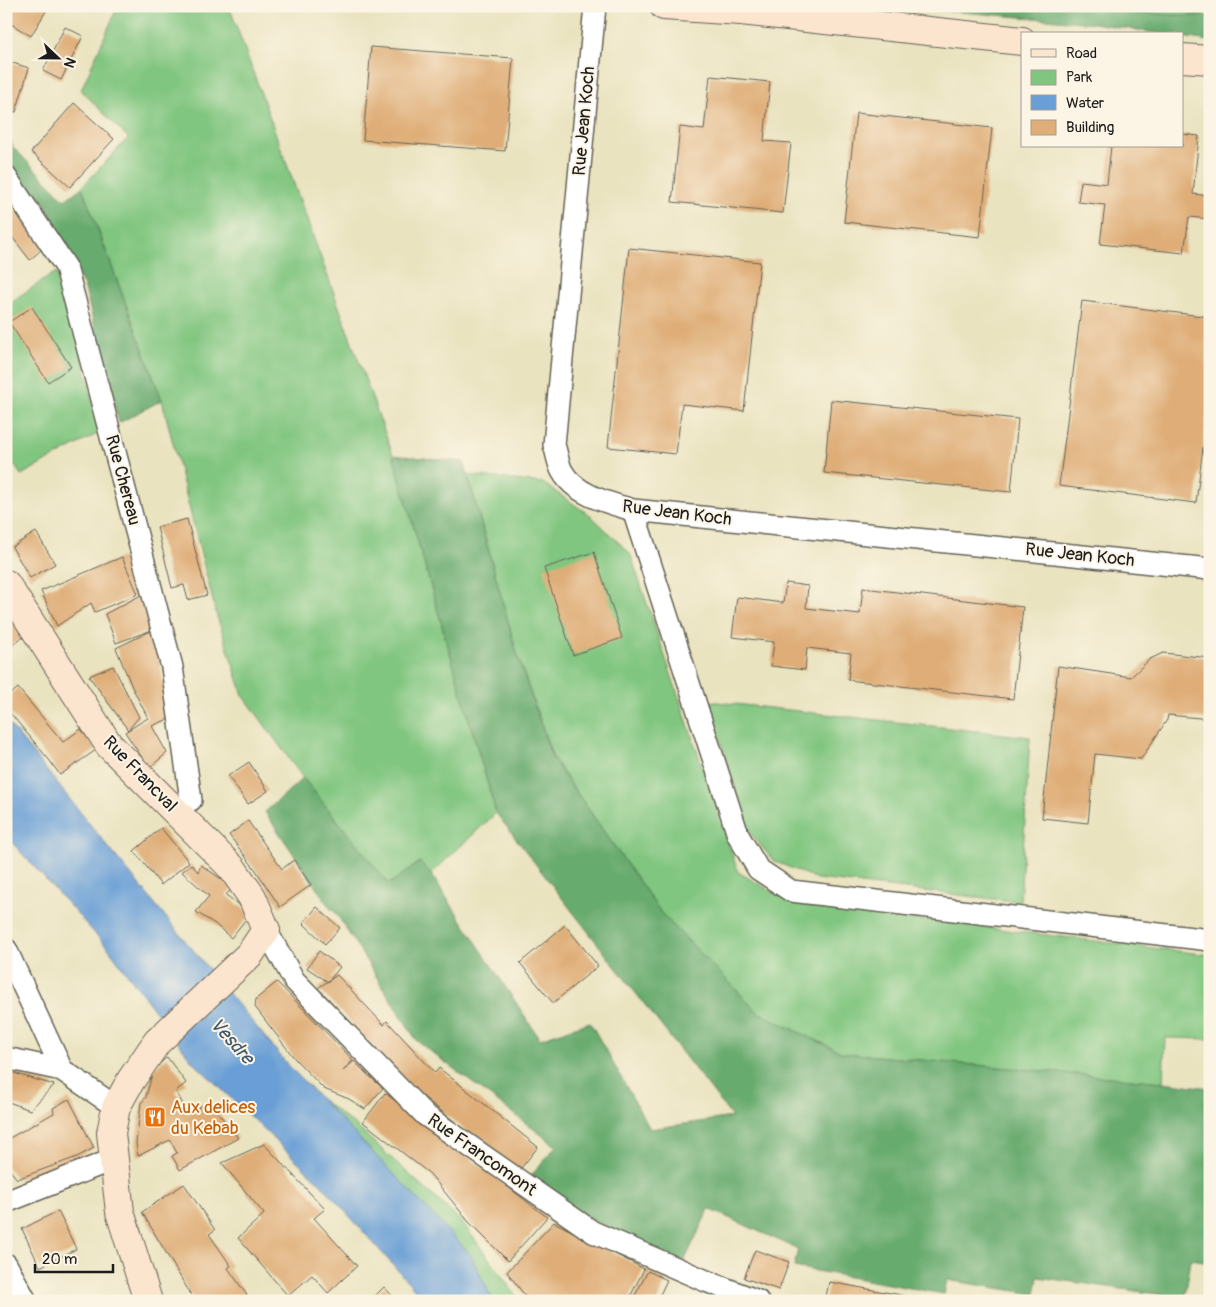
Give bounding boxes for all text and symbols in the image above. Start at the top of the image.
north arrow [32,32,82,82]
legend [1021,32,1184,148]
text: Road [1066,44,1097,63]
text: N [60,55,79,70]
street label: Rue Jean Koch [568,65,600,177]
text: Park [1066,68,1093,87]
text: Water [1066,94,1105,113]
text: Building [1066,118,1114,137]
street label: Rue Chereau [100,432,146,528]
street label: Rue Jean Koch [621,495,733,531]
street label: Rue Jean Koch [1024,538,1136,572]
street label: Rue Francval [98,731,182,817]
water label: Vesdre [205,1013,260,1070]
place label: Aux delices du Kebab [171,1096,255,1140]
restaurant icon: Aux delices du Kebab [143,1105,167,1129]
street label: Rue Francomont [423,1109,542,1202]
scale bar [35,1242,112,1274]
text: 20 m [42,1250,77,1269]

